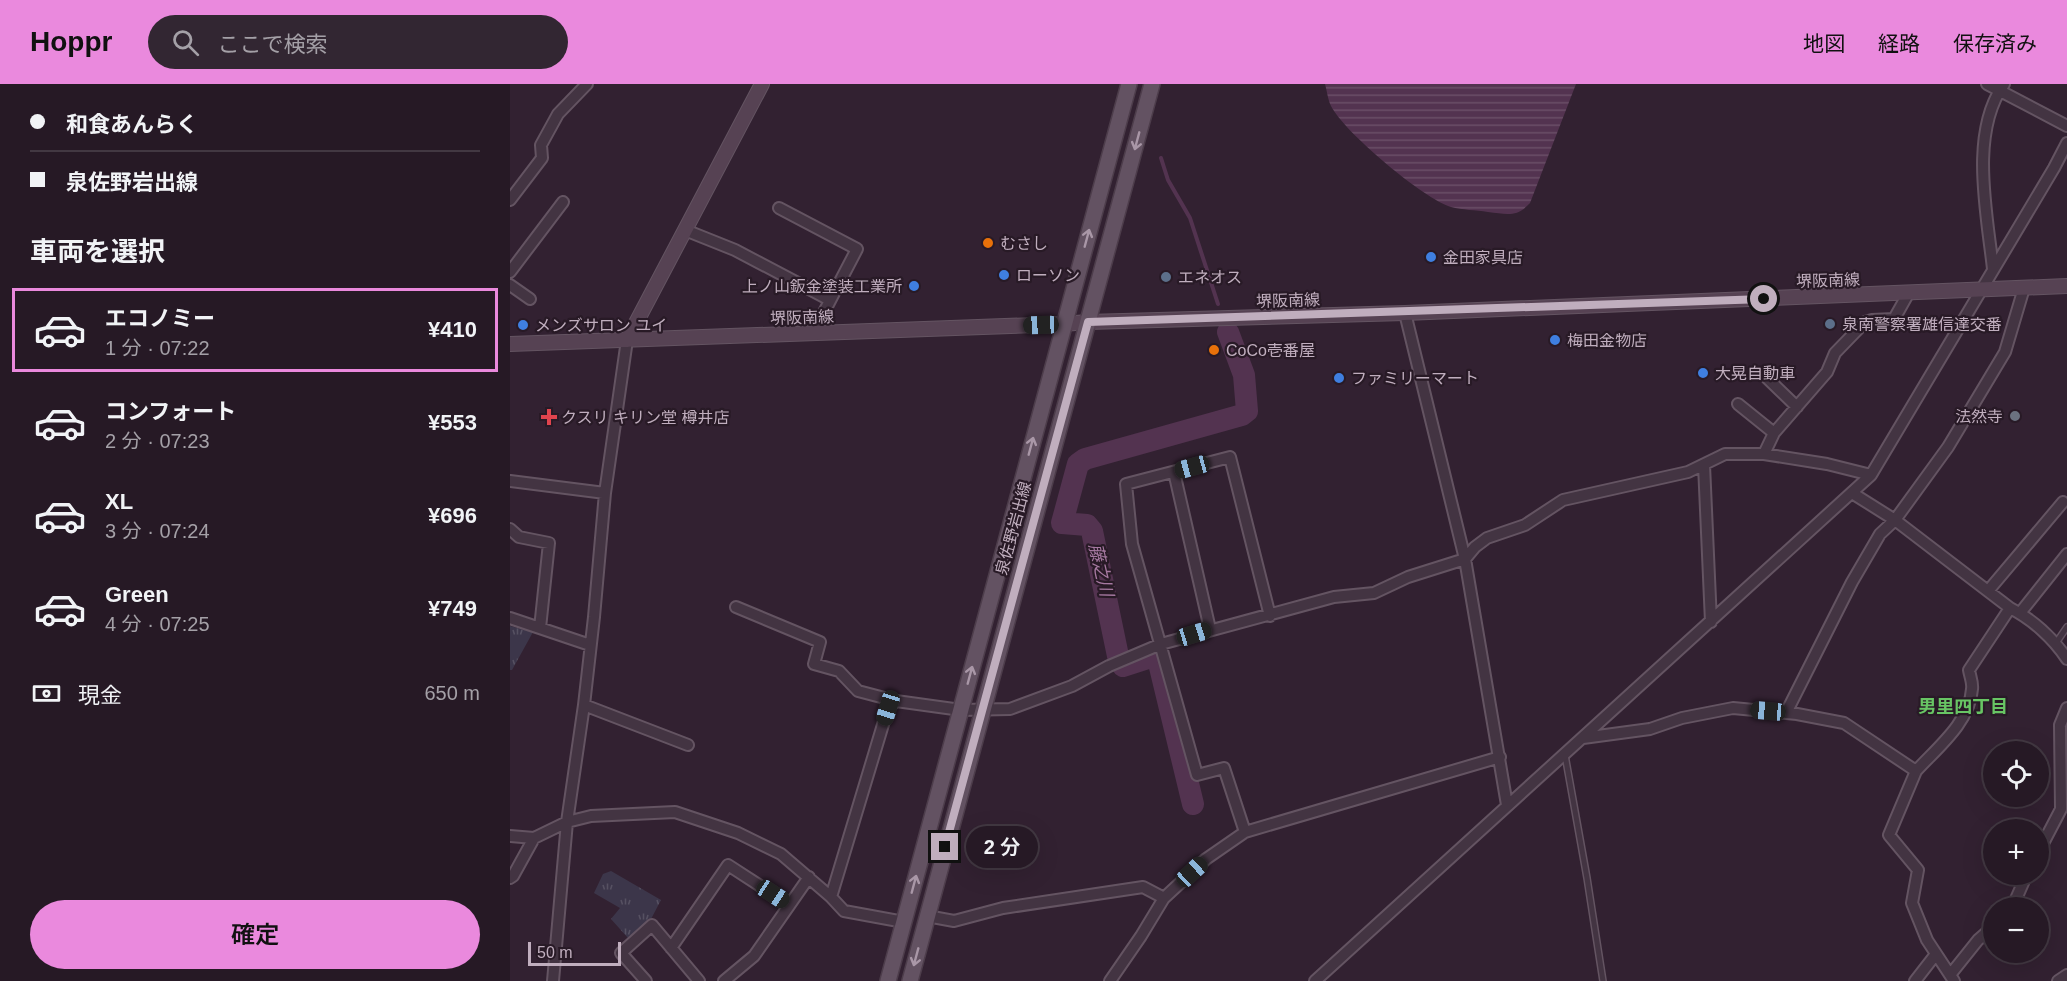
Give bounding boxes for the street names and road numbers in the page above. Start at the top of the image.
street label: 堺阪南線 [1796,271,1860,290]
street label: 堺阪南線 [1256,291,1320,310]
street label: 堺阪南線 [770,308,834,327]
street label: 泉佐野岩出線 [993,480,1034,577]

